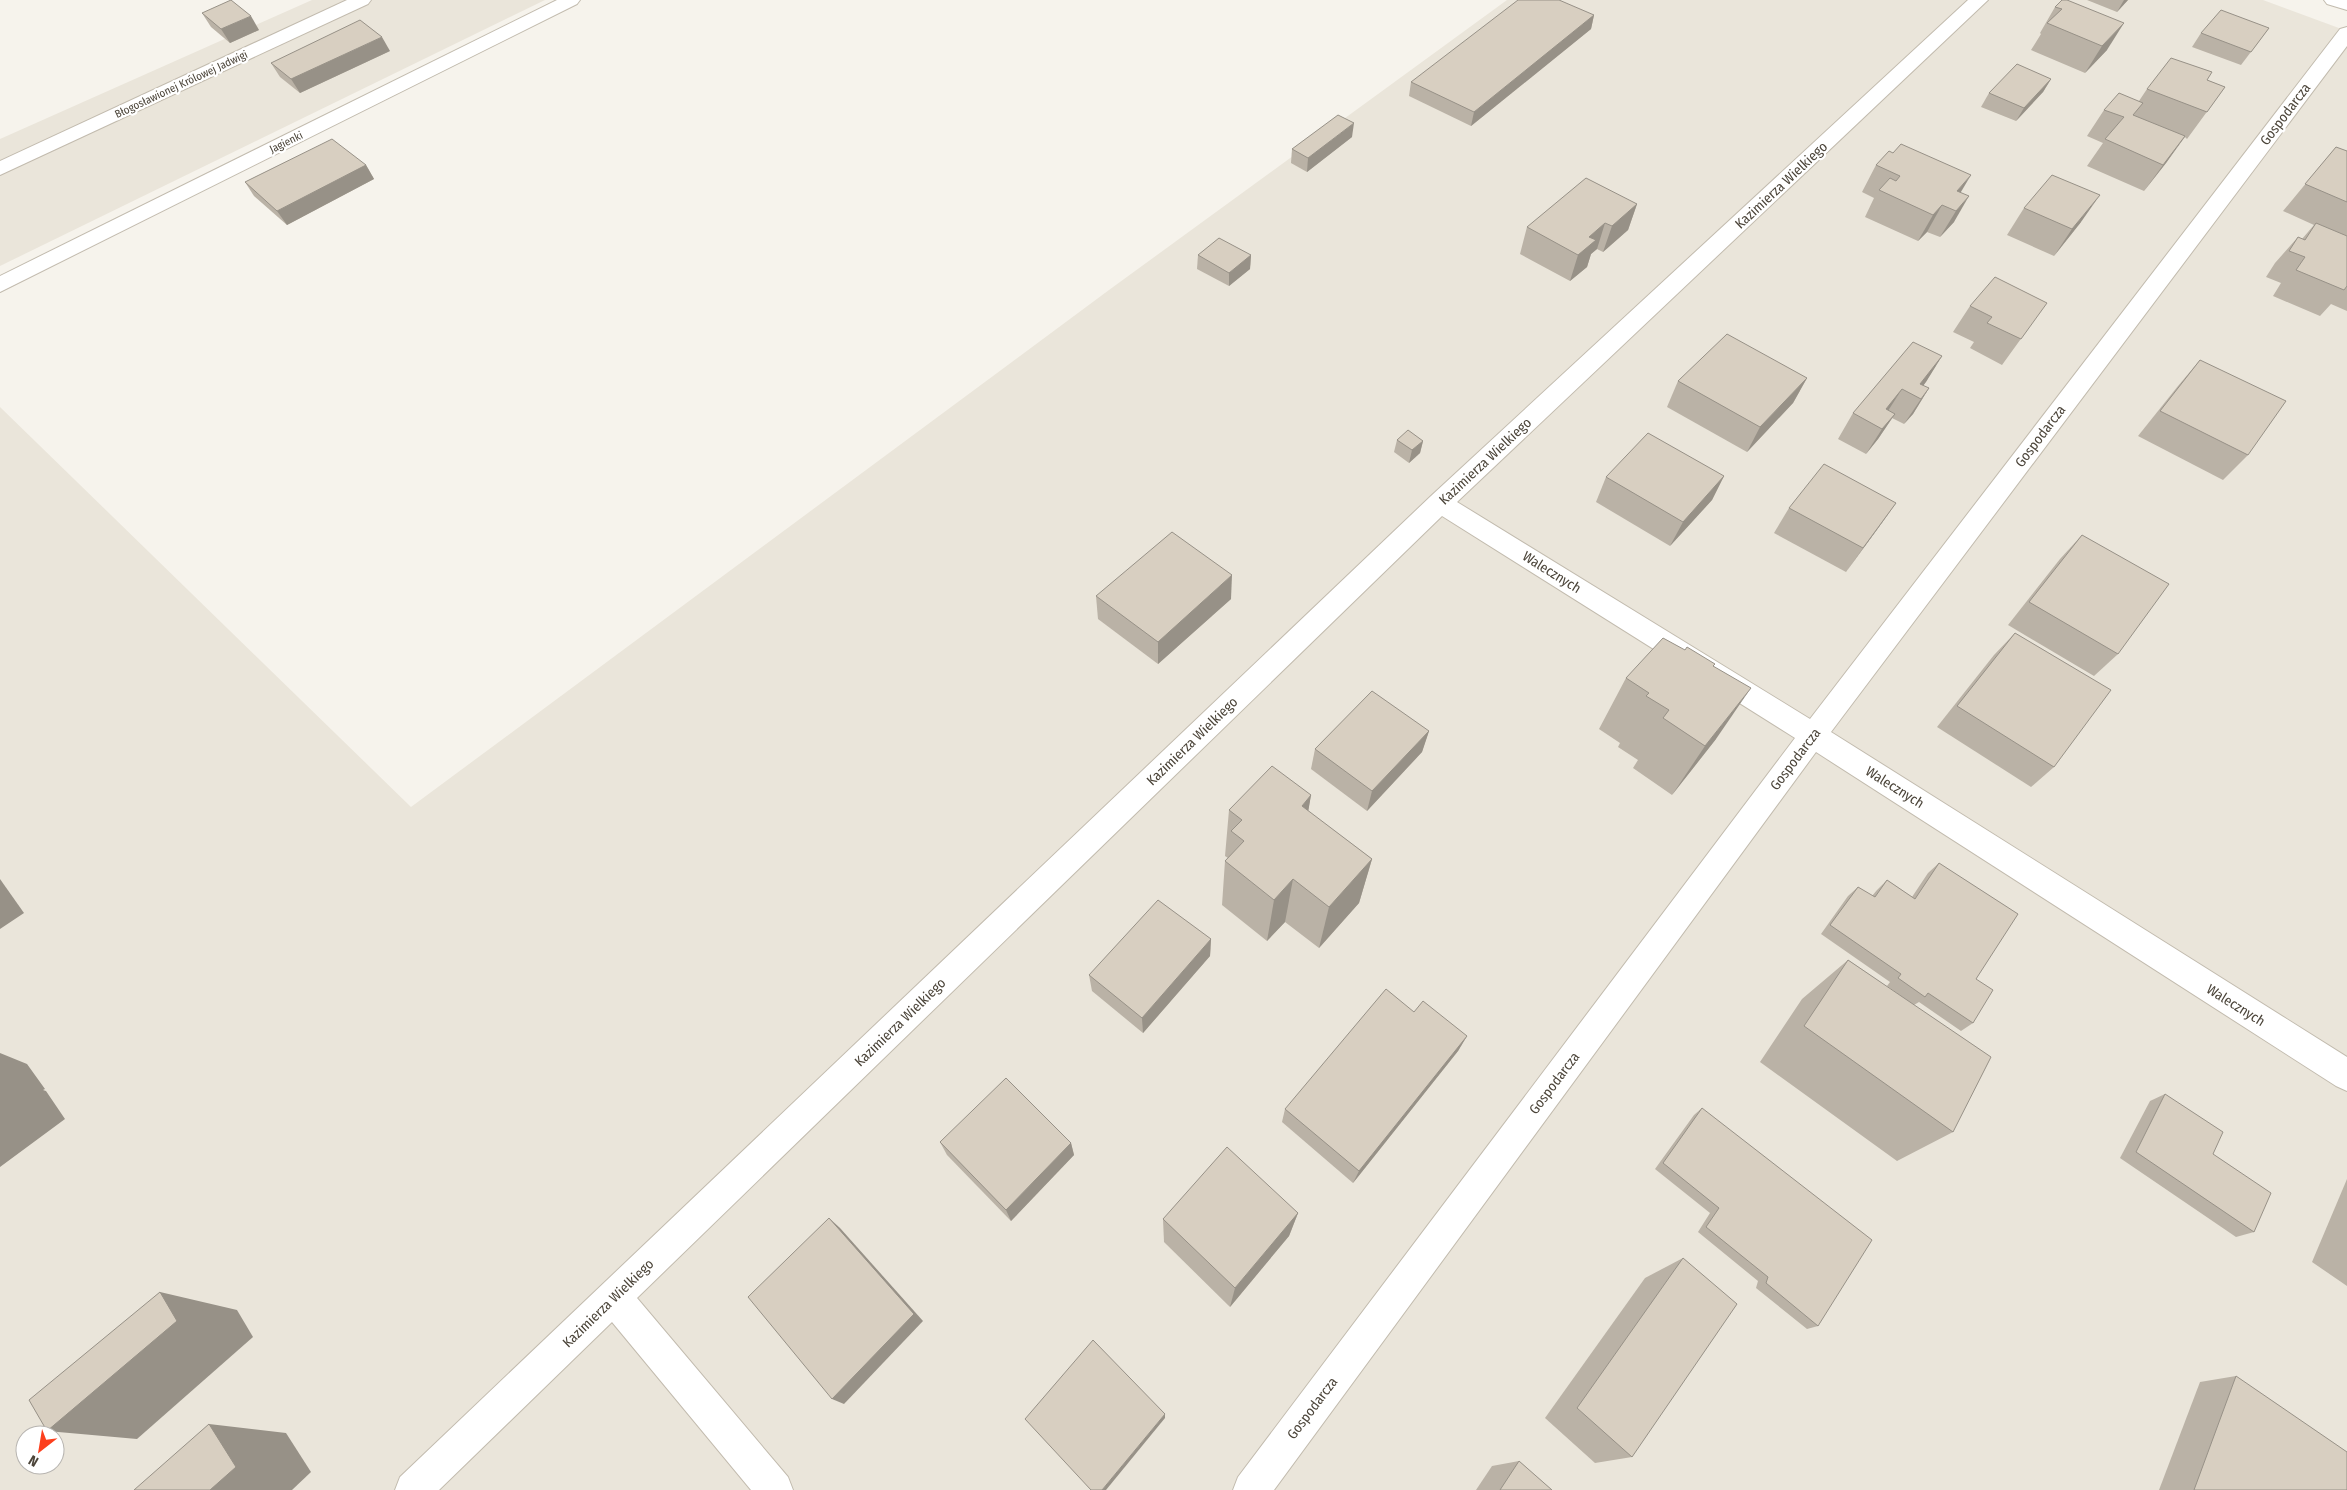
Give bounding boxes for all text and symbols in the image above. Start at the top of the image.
street label: Błogosławionej Królowej Jadwigi [113,48,250,121]
street label: Gospodarcza [2257,80,2314,149]
street label: Jagienki [267,129,305,156]
street label: Kazimierza Wielkiego [1732,138,1831,233]
street label: Gospodarcza [2012,402,2069,471]
street label: Kazimierza Wielkiego [1436,414,1535,509]
street label: Walecznych [1519,548,1584,597]
street label: Kazimierza Wielkiego [1143,694,1241,789]
street label: Gospodarcza [1767,725,1824,794]
street label: Walecznych [1862,763,1927,812]
street label: Kazimierza Wielkiego [851,975,949,1070]
street label: Walecznych [2203,981,2268,1030]
street label: Gospodarcza [1526,1049,1583,1118]
street label: Kazimierza Wielkiego [559,1256,657,1351]
street label: Gospodarcza [1284,1374,1341,1443]
north arrow [15,1425,65,1475]
text: N [26,1451,42,1470]

